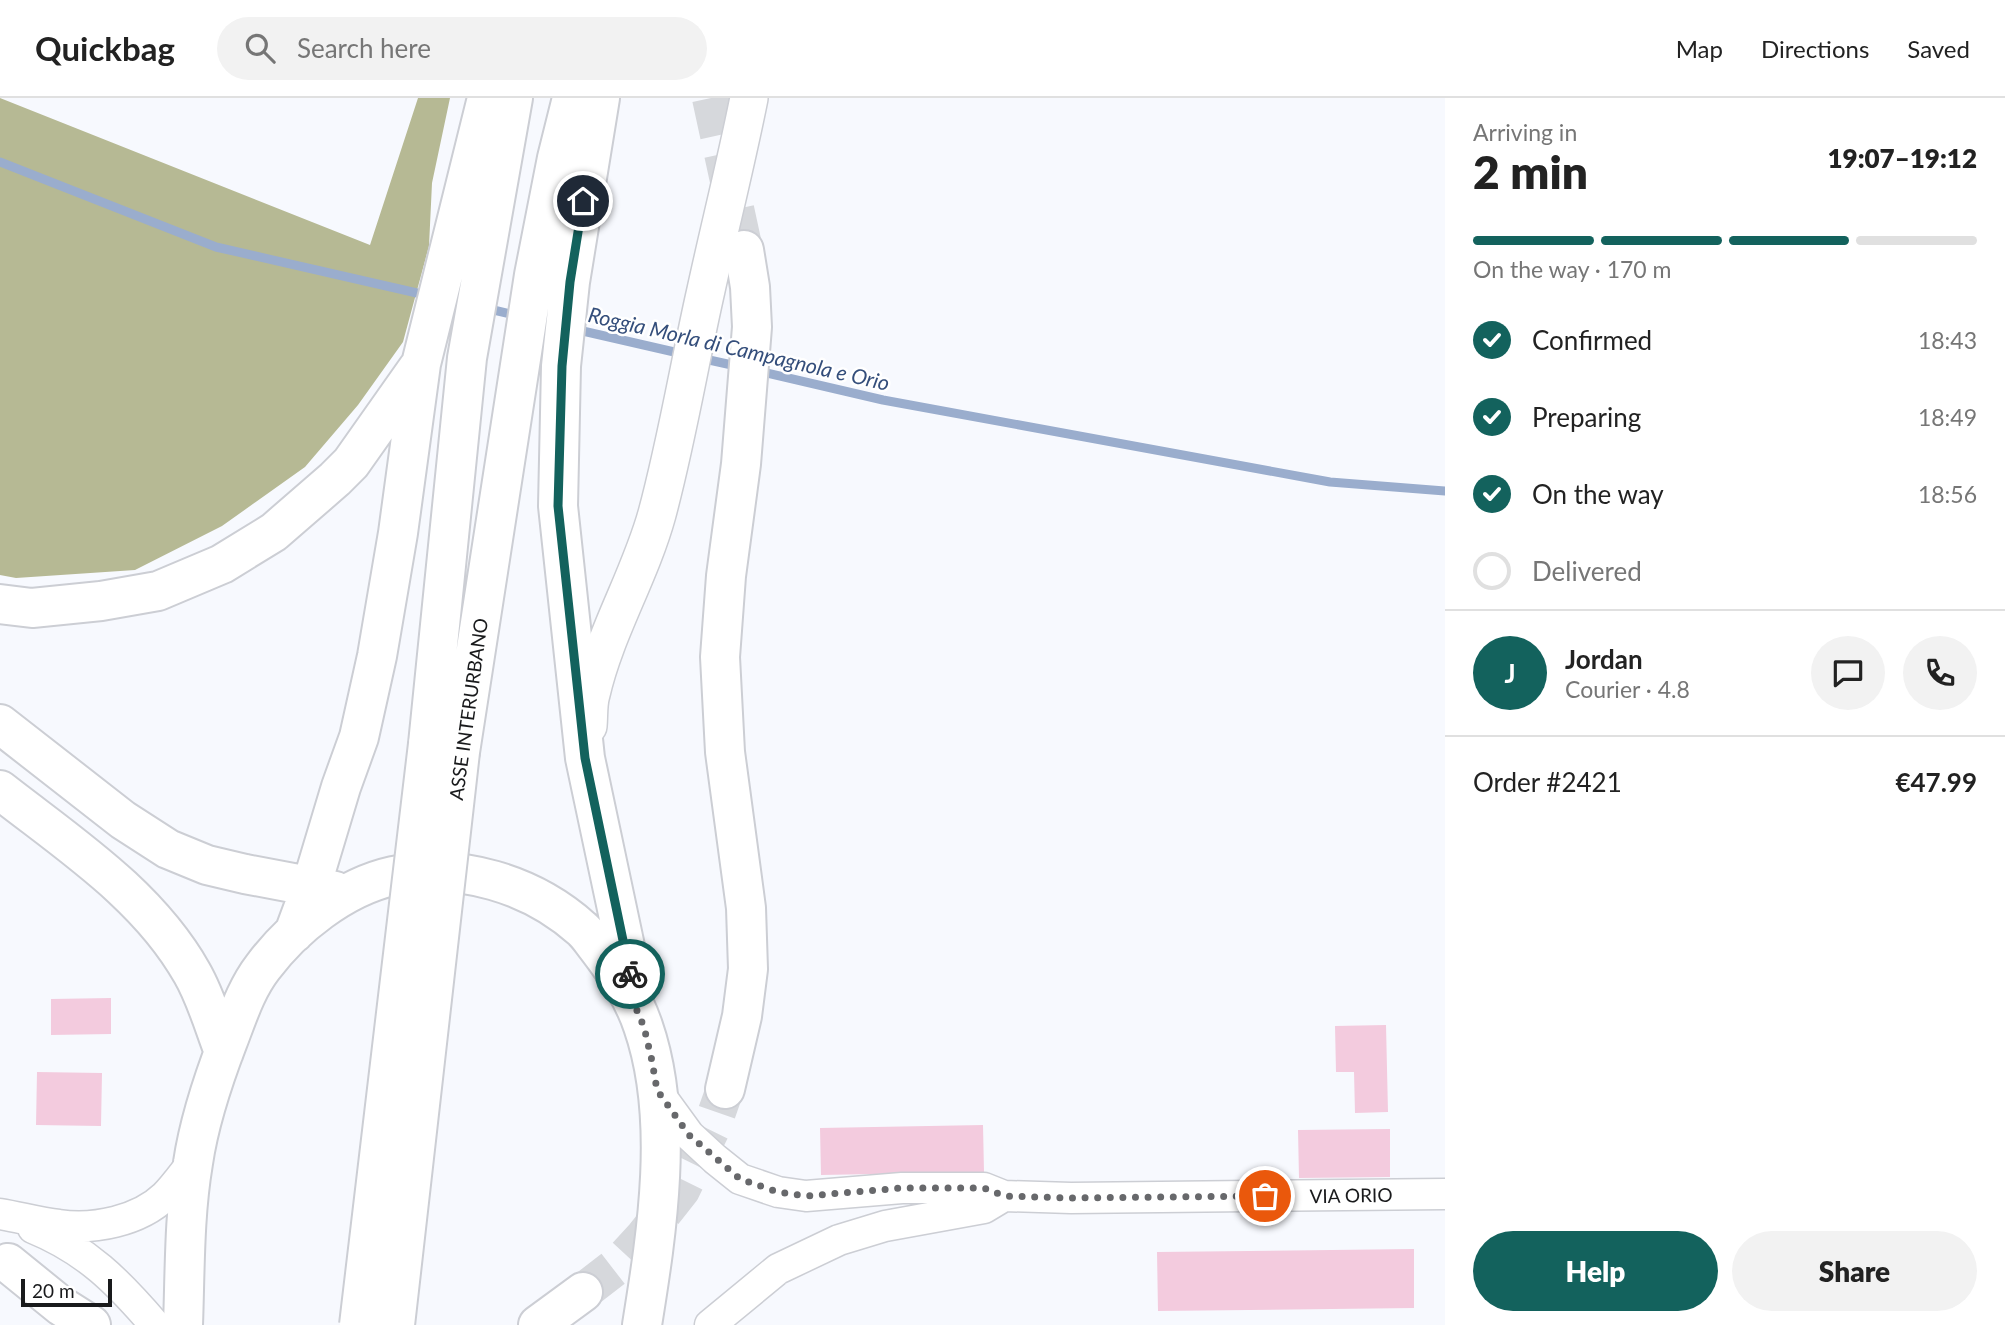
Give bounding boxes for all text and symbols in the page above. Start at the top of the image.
search box [217,17,707,80]
text: Quickbag [35,28,175,68]
icon: search [241,29,279,67]
text: Search here [297,32,431,64]
text: Map [1676,34,1723,63]
text: Directions [1761,34,1869,63]
text: Saved [1907,34,1970,63]
text: Arriving in [1473,118,1577,146]
text: 19:07–19:12 [1827,142,1977,174]
text: 2 min [1473,144,1588,199]
pin [553,171,613,231]
icon: home [564,182,602,220]
text: On the way · 170 m [1473,255,1672,283]
water label: Roggia Morla di Campagnola e Orio [586,301,892,395]
icon: check [1473,321,1511,359]
text: Confirmed [1532,324,1652,356]
text: 18:43 [1918,326,1977,354]
icon: check [1473,398,1511,436]
text: Preparing [1532,401,1641,433]
text: 18:49 [1918,403,1977,431]
icon: check [1473,475,1511,513]
text: On the way [1532,478,1664,510]
text: 18:56 [1918,480,1977,508]
text: Delivered [1532,555,1642,587]
street label: ASSE INTERURBANO [444,616,492,802]
button: chat [1811,636,1885,710]
button: phone [1903,636,1977,710]
text: Jordan [1565,643,1643,675]
text: J [1504,657,1516,689]
text: Courier · 4.8 [1565,675,1690,703]
text: Order #2421 [1473,766,1622,798]
text: €47.99 [1895,766,1977,798]
courier [595,939,665,1009]
icon: bike [611,955,649,993]
pin [1235,1166,1295,1226]
icon: bag [1246,1177,1284,1215]
street label: VIA ORIO [1309,1183,1393,1207]
button: Help [1473,1231,1718,1311]
button: Share [1732,1231,1977,1311]
scale bar [21,1276,112,1308]
text: 20 m [32,1279,75,1302]

